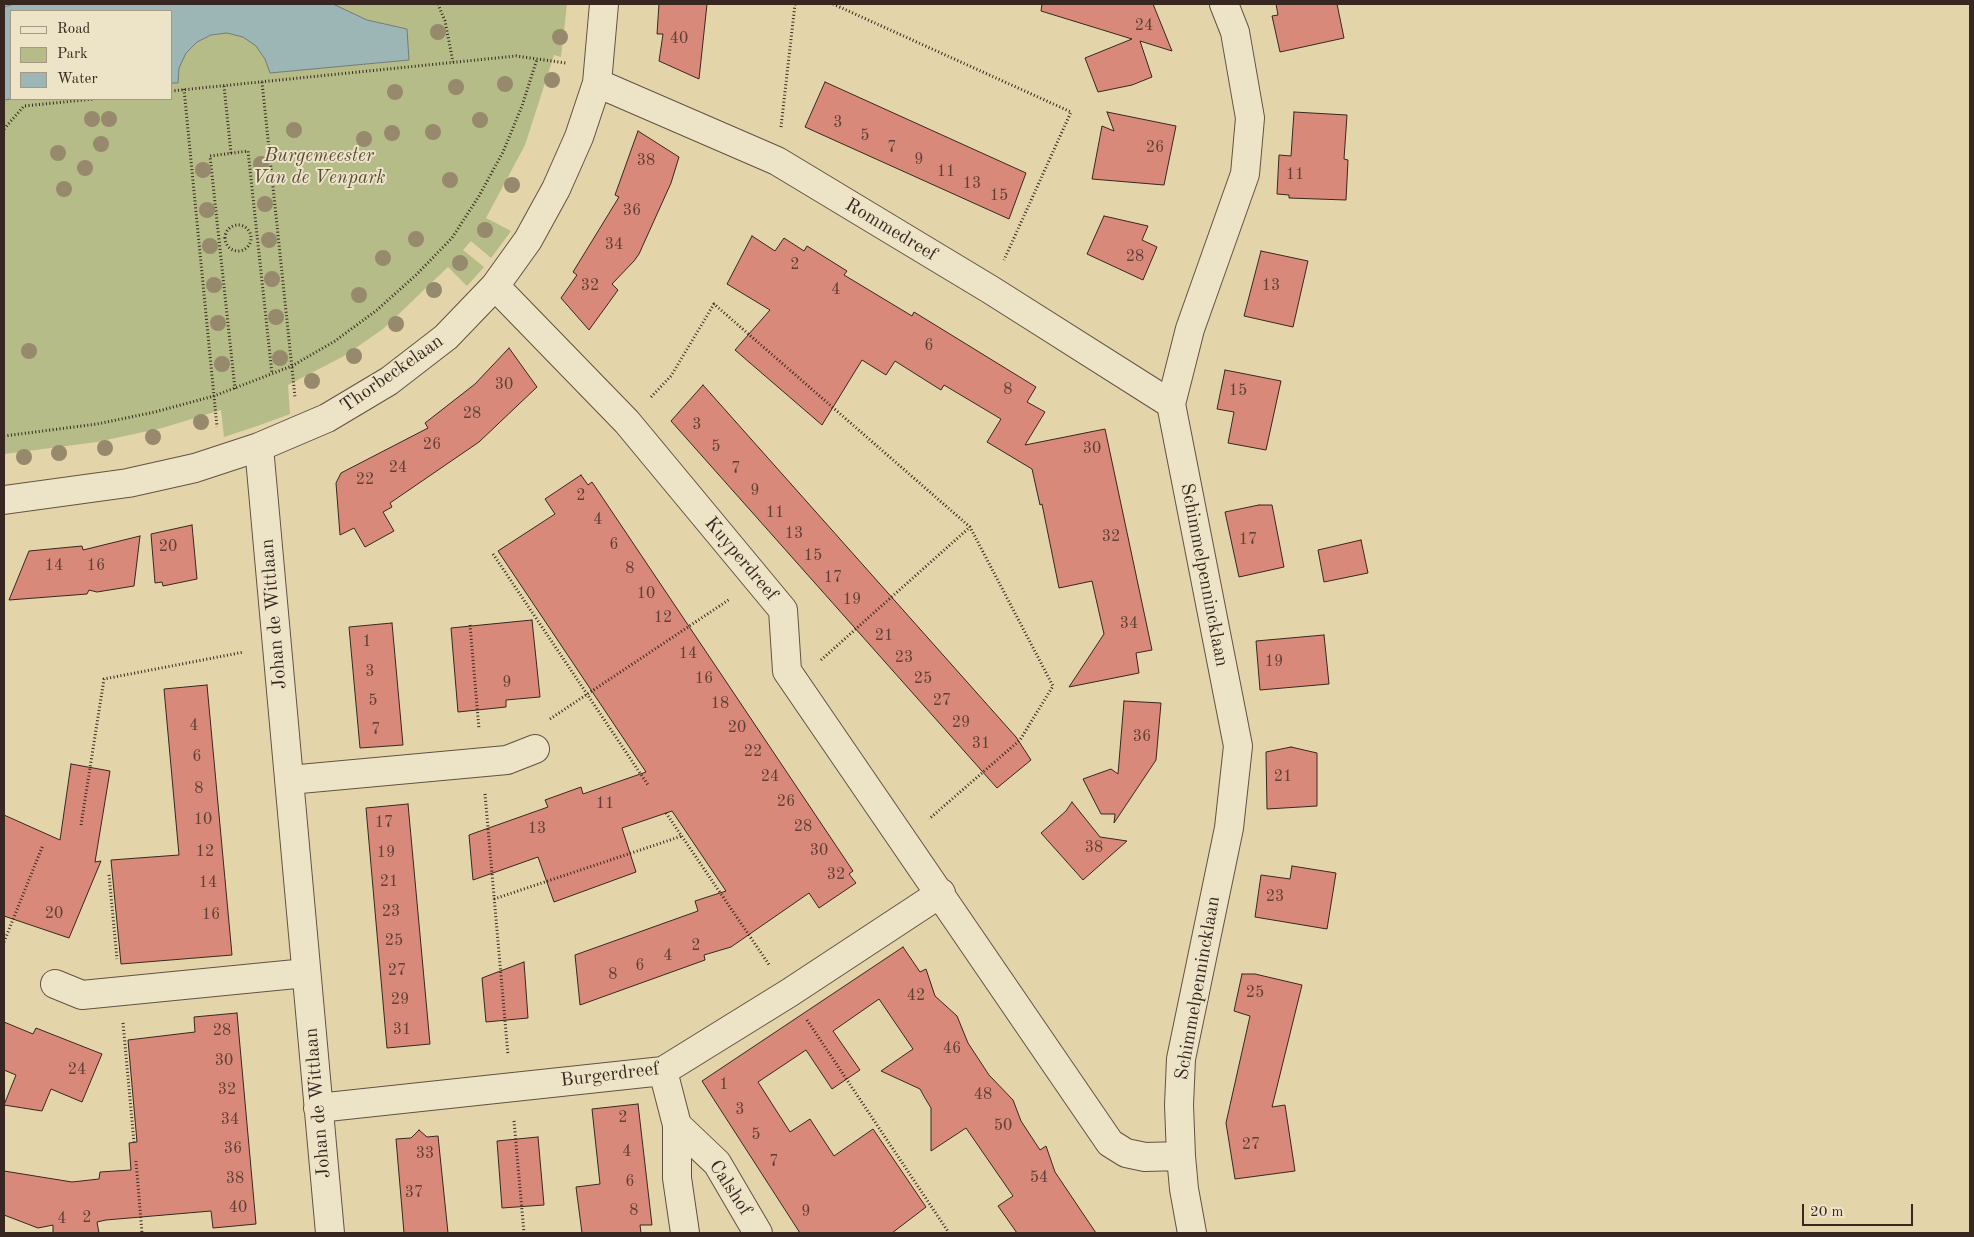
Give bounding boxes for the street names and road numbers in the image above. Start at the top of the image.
street label: Rommedreef [841,194,941,266]
street label: Thorbeckelaan [336,330,448,418]
street label: Schimmelpennincklaan [1175,481,1233,669]
street label: Kuyperdreef [699,512,783,606]
street label: Johan de Wittlaan [256,538,292,690]
street label: Schimmelpennincklaan [1171,894,1225,1082]
street label: Johan de Wittlaan [300,1027,336,1179]
street label: Burgerdreef [559,1058,661,1092]
street label: Calshof [704,1156,756,1220]

